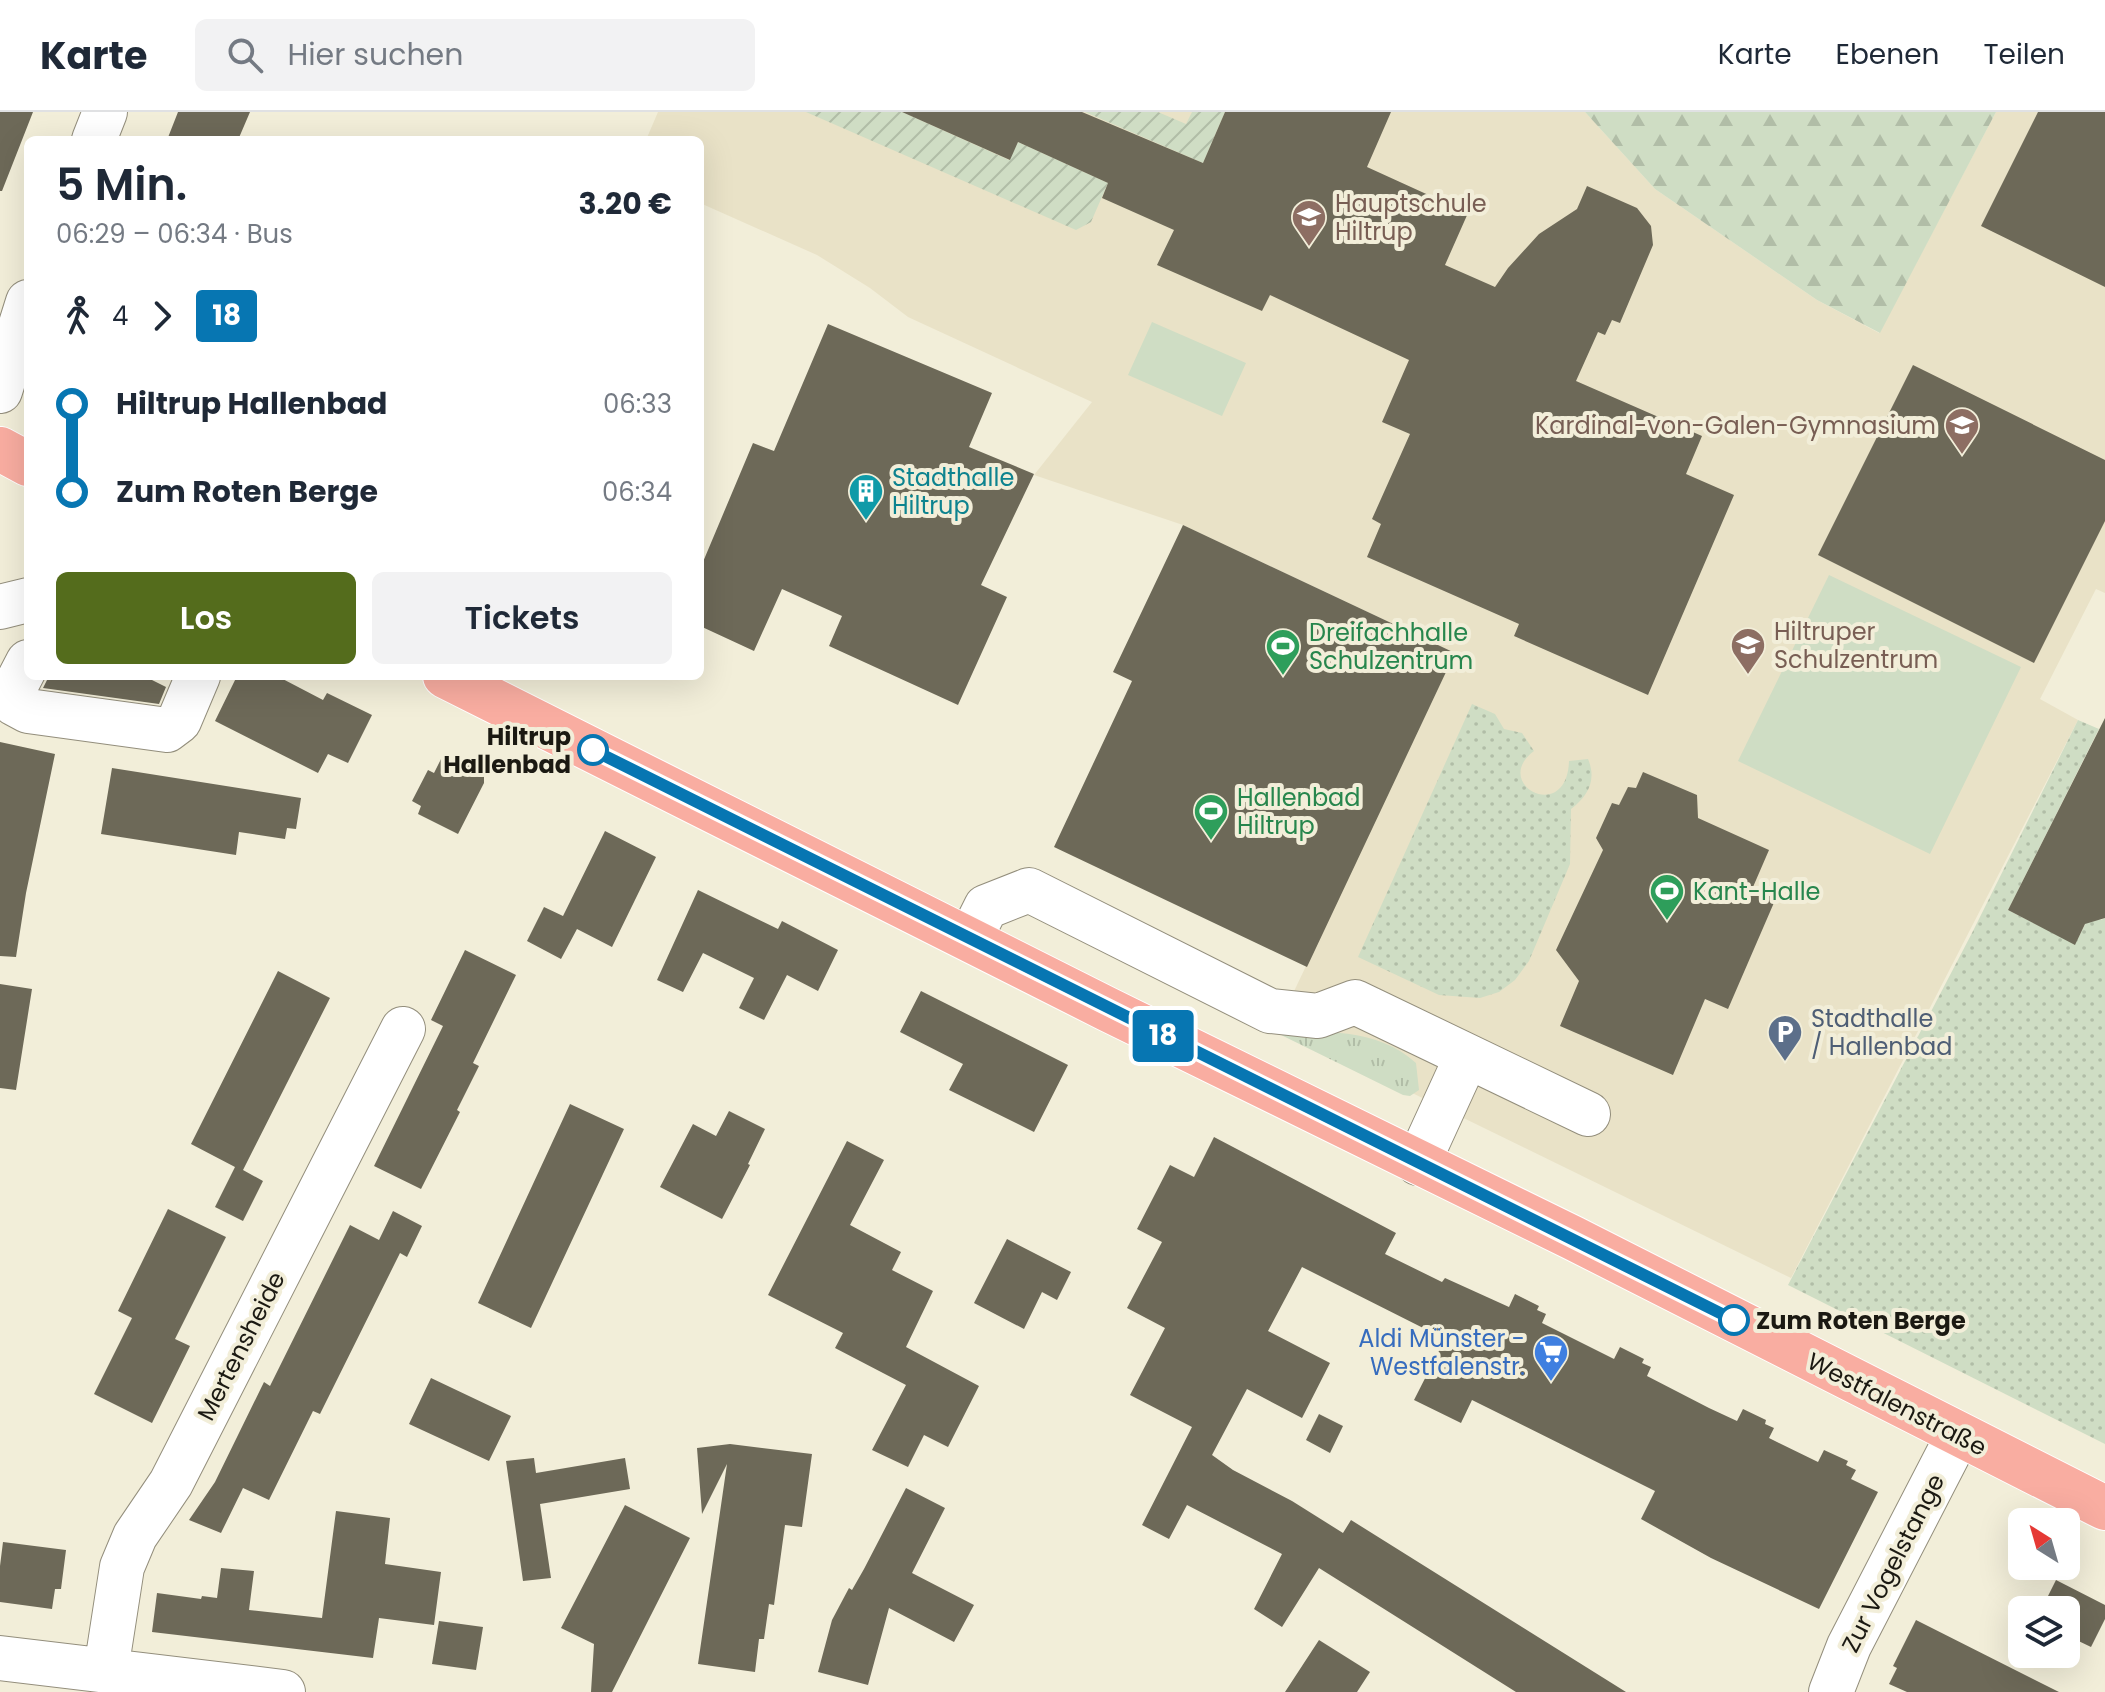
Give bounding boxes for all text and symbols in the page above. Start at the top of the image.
search box [195,19,755,91]
text: Karte [40,29,147,82]
icon: search [223,33,267,77]
text: Hier suchen [287,33,463,76]
text: Karte [1718,35,1792,74]
text: Ebenen [1836,35,1939,74]
text: Teilen [1983,35,2065,74]
text: 5 Min. [56,154,187,215]
text: 3.20 € [578,182,672,225]
place label: Hauptschule Hiltrup [1335,187,1487,248]
school or university icon: Hauptschule Hiltrup [1290,198,1328,248]
text: 06:29 – 06:34 · Bus [56,216,293,252]
icon: walk [56,294,100,338]
icon: forward [140,294,184,338]
text: 18 [212,296,241,335]
text: 4 [112,298,128,334]
text: Hiltrup Hallenbad [116,382,387,425]
text: 06:33 [603,386,672,422]
school or university icon: Kardinal-von-Galen-Gymnasium [1943,406,1981,456]
place label: Kardinal-von-Galen-Gymnasium [1535,409,1936,442]
place label: Stadthalle Hiltrup [892,461,1014,522]
text: Zum Roten Berge [116,470,378,513]
building icon: Stadthalle Hiltrup [847,472,885,522]
text: 06:34 [602,474,672,510]
button: Los [56,572,356,664]
button: Tickets [372,572,672,664]
place label: Hiltruper Schulzentrum [1774,615,1938,676]
place label: Dreifachhalle Schulzentrum [1309,616,1473,677]
school or university icon: Hiltruper Schulzentrum [1729,626,1767,676]
sports icon: Dreifachhalle Schulzentrum [1264,627,1302,677]
place label: Hiltrup Hallenbad [443,720,571,781]
marker: Hiltrup Hallenbad [578,735,608,765]
place label: Hallenbad Hiltrup [1237,781,1361,842]
sports icon: Hallenbad Hiltrup [1192,792,1230,842]
sports icon: Kant-Halle [1648,872,1686,922]
place label: Kant-Halle [1693,875,1820,908]
place label: Stadthalle / Hallenbad [1811,1002,1952,1063]
line badge: 18 [1127,1010,1199,1062]
parking icon: Stadthalle / Hallenbad [1766,1013,1804,1063]
text: 18 [1149,1016,1177,1055]
street label: Mertensheide [189,1266,293,1426]
place label: Zum Roten Berge [1756,1304,1966,1337]
marker: Zum Roten Berge [1719,1305,1749,1335]
place label: Aldi Münster - Westfalenstr. [1358,1322,1525,1383]
supermarket icon: Aldi Münster - Westfalenstr. [1532,1333,1570,1383]
street label: Westfalenstraße [1802,1344,1992,1464]
street label: Zur Vogelstange [1834,1468,1952,1658]
north arrow [2008,1508,2080,1580]
map controls [2008,1508,2080,1668]
button: layers [2008,1596,2080,1668]

